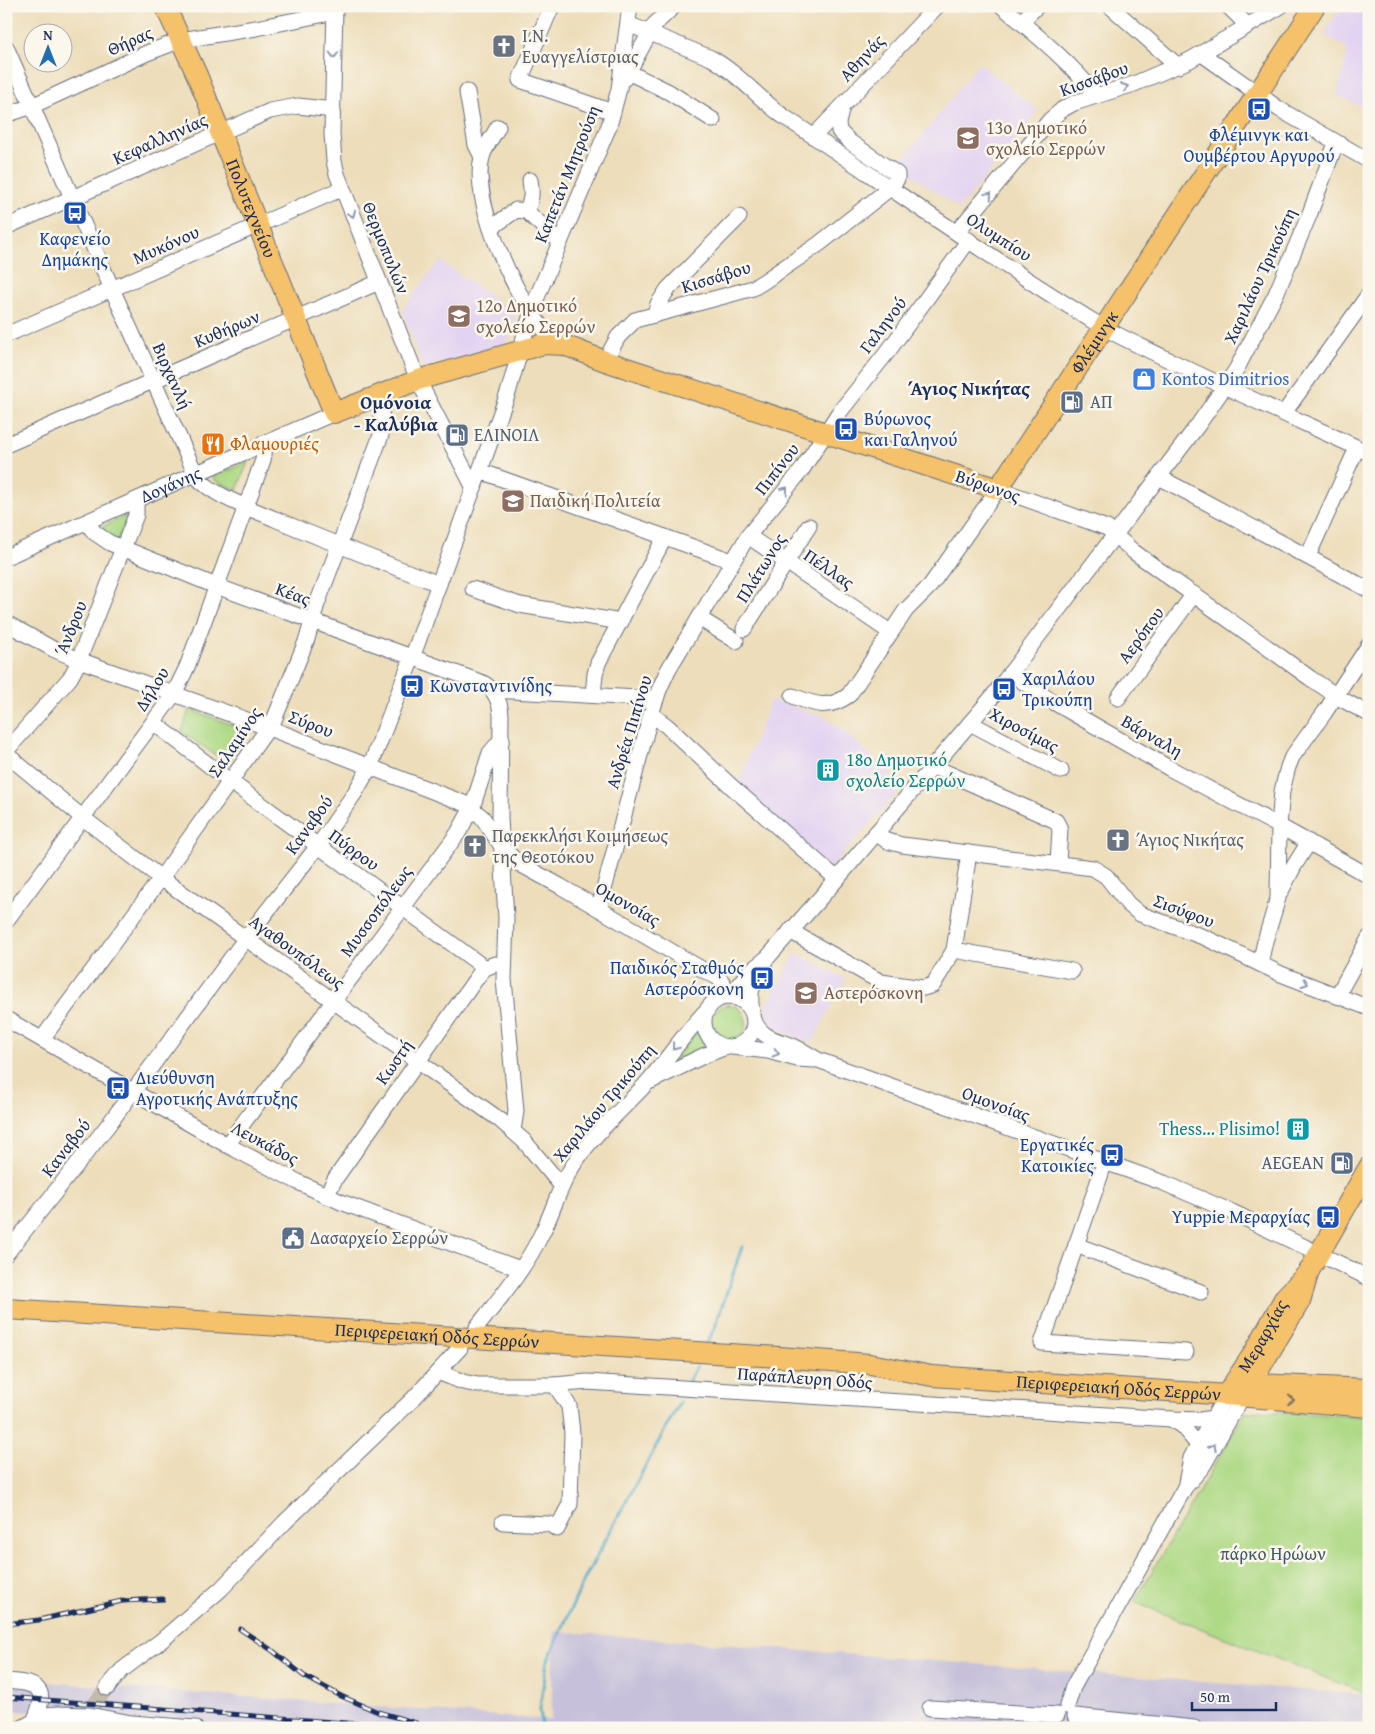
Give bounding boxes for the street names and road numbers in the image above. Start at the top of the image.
street label: Θήρας [103,18,157,62]
street label: Αθηνάς [833,28,891,87]
street label: Κισσάβου [1056,54,1132,103]
street label: Καπετάν Μητρούση [527,101,606,247]
street label: Κεφαλληνίας [108,106,212,171]
street label: Πολυτεχνείου [219,155,284,262]
street label: Θερμοπυλών [356,198,417,298]
street label: Χαριλάου Τρικούπη [1216,203,1303,348]
street label: Ολυμπίου [961,205,1037,268]
street label: Μυκόνου [128,218,203,271]
street label: Κισσάβου [678,253,754,300]
street label: Γαληνού [852,291,913,359]
street label: Κυθήρων [190,303,264,355]
street label: Φλέμινγκ [1063,304,1125,379]
street label: Βιρχανλή [146,338,199,413]
street label: Πιπίνου [748,437,806,501]
street label: Δογάνης [136,459,206,510]
street label: Βύρωνος [952,462,1025,509]
street label: Πλάτωνος [729,527,793,608]
street label: Πέλλας [799,542,860,596]
street label: Κέας [272,575,315,612]
street label: Άνδρου [47,596,94,659]
street label: Αερόπου [1111,601,1171,669]
street label: Δήλου [127,661,176,716]
street label: Ανδρέα Πιπίνου [598,672,659,792]
street label: Χιροσίμας [984,700,1064,759]
street label: Σαλαμίνος [201,701,268,782]
street label: Σύρου [285,703,338,744]
street label: Βάρναλη [1116,707,1188,764]
street label: Καναβού [278,790,339,860]
street label: Πύρρου [323,822,385,877]
street label: Μυσσοπόλεως [333,859,418,962]
street label: Ομονοίας [591,874,666,933]
street label: Σισύφου [1150,887,1219,935]
street label: Αγαθουπόλεως [244,907,351,996]
street label: Κωστή [368,1033,419,1090]
street label: Χαριλάου Τρικούπη [546,1038,661,1168]
street label: Ομονοίας [958,1079,1034,1128]
street label: Καναβού [34,1113,97,1183]
street label: Λευκάδος [227,1114,304,1172]
street label: Μεραρχίας [1230,1294,1294,1378]
street label: Περιφερειακή Οδός Σερρών [334,1315,540,1355]
street label: Παράπλευρη Οδός [736,1359,874,1396]
street label: Περιφερειακή Οδός Σερρών [1016,1367,1222,1408]

